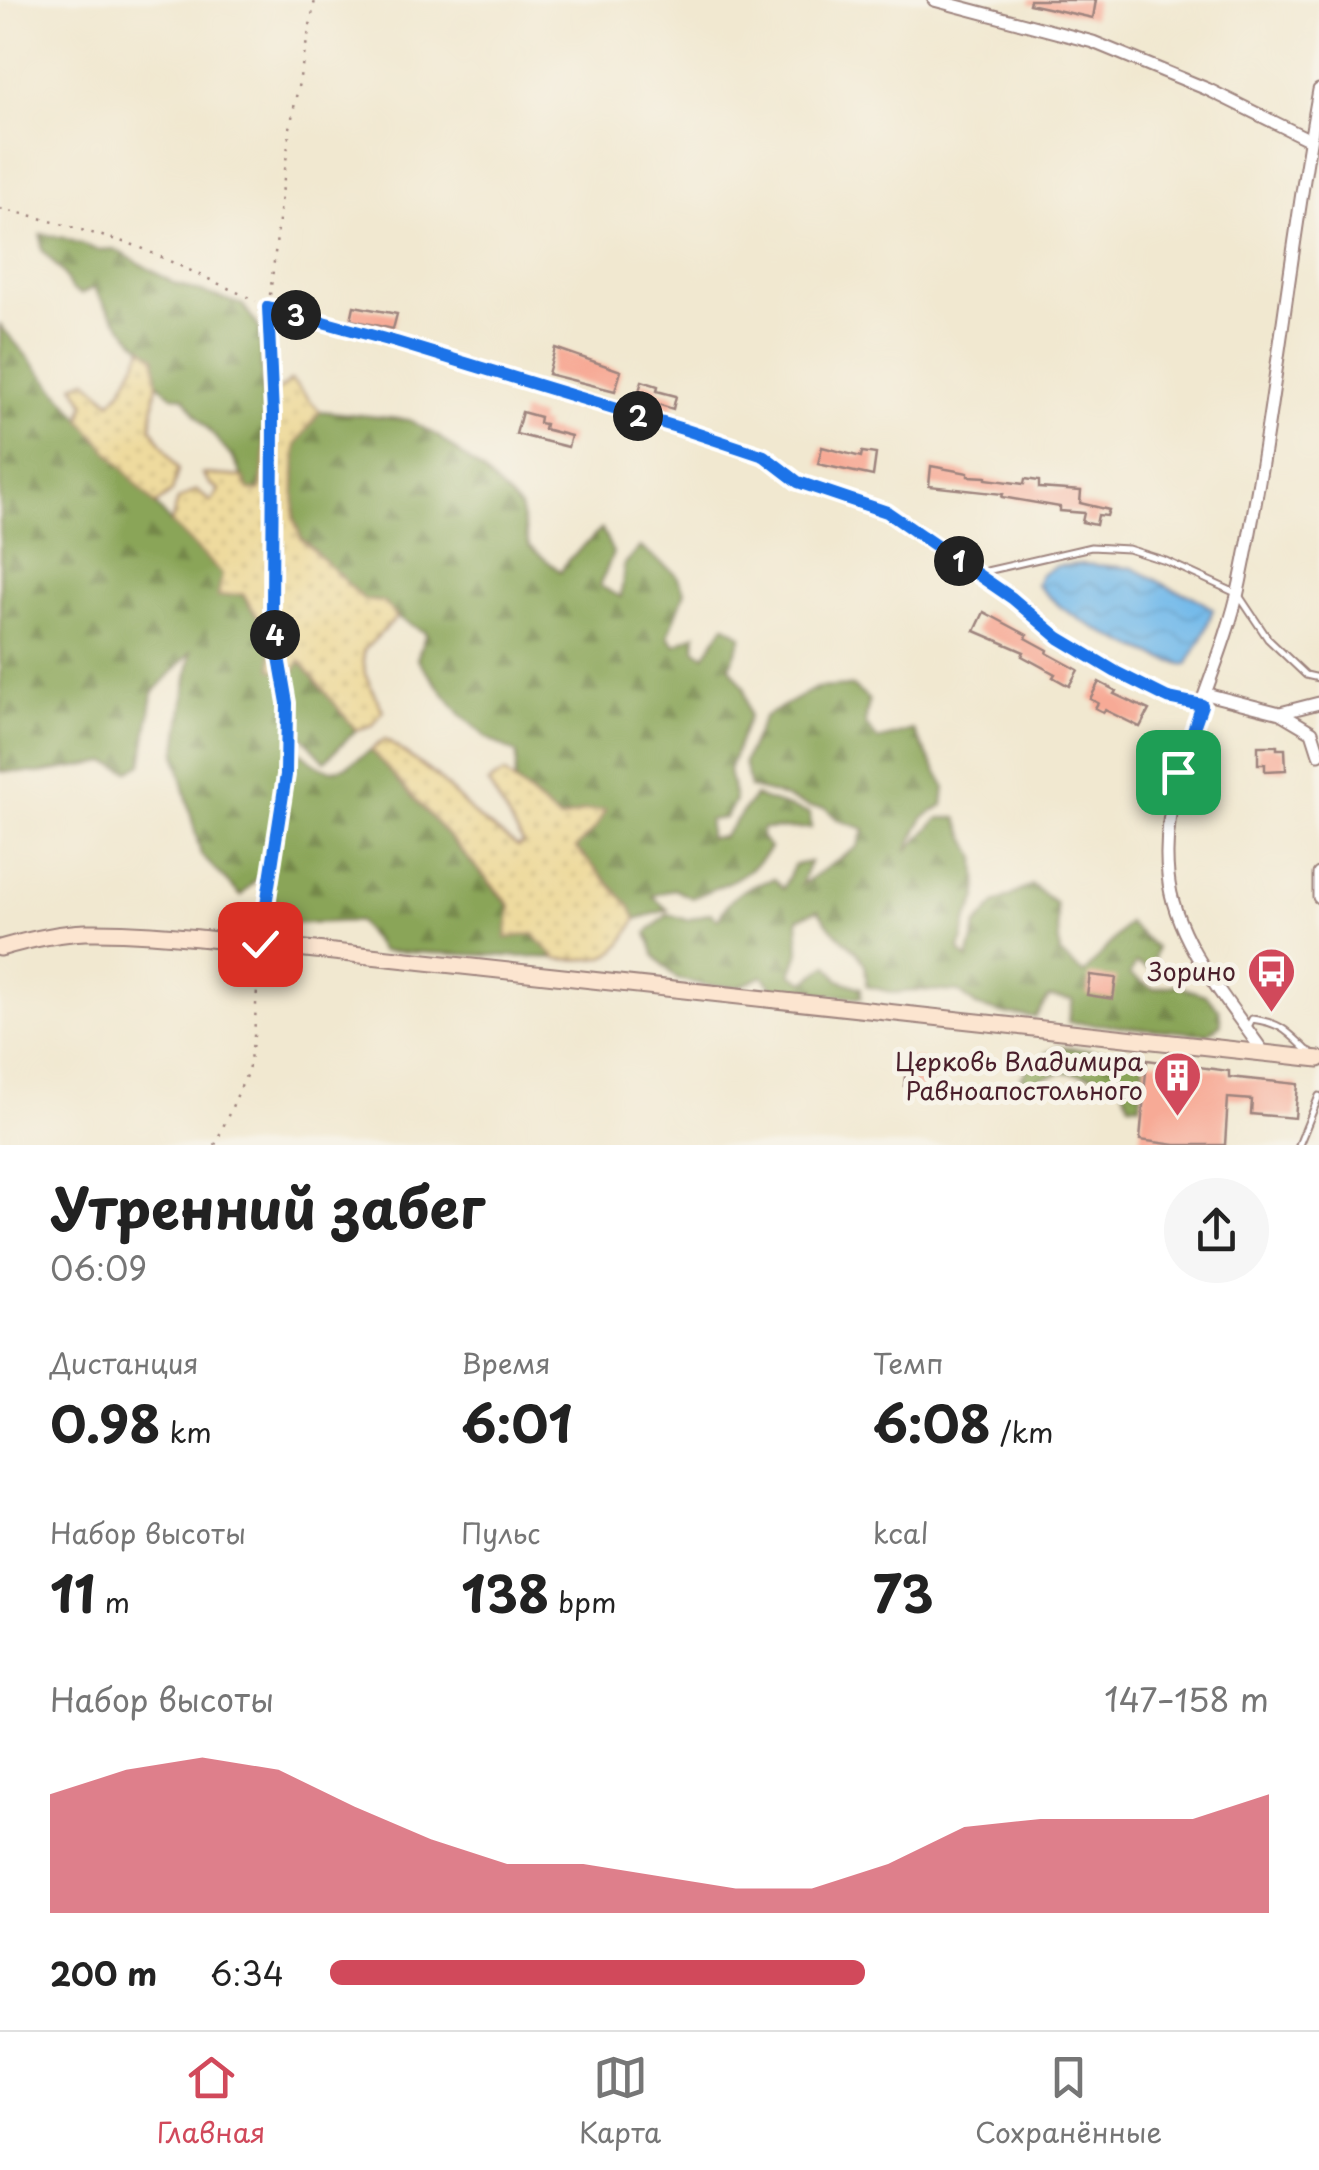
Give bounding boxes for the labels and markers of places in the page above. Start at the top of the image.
pin: 3 [271,290,321,340]
pin: 2 [613,391,663,441]
pin: 1 [934,536,984,586]
pin: 4 [250,610,300,660]
pin [1136,730,1221,815]
pin [218,902,303,987]
bus stop icon: Зорино [1245,946,1297,1014]
place label: Зорино [1147,952,1236,990]
place label: Церковь Владимира Равноапостольного [895,1042,1143,1109]
building icon: Церковь Владимира Равноапостольного [1152,1050,1204,1118]

